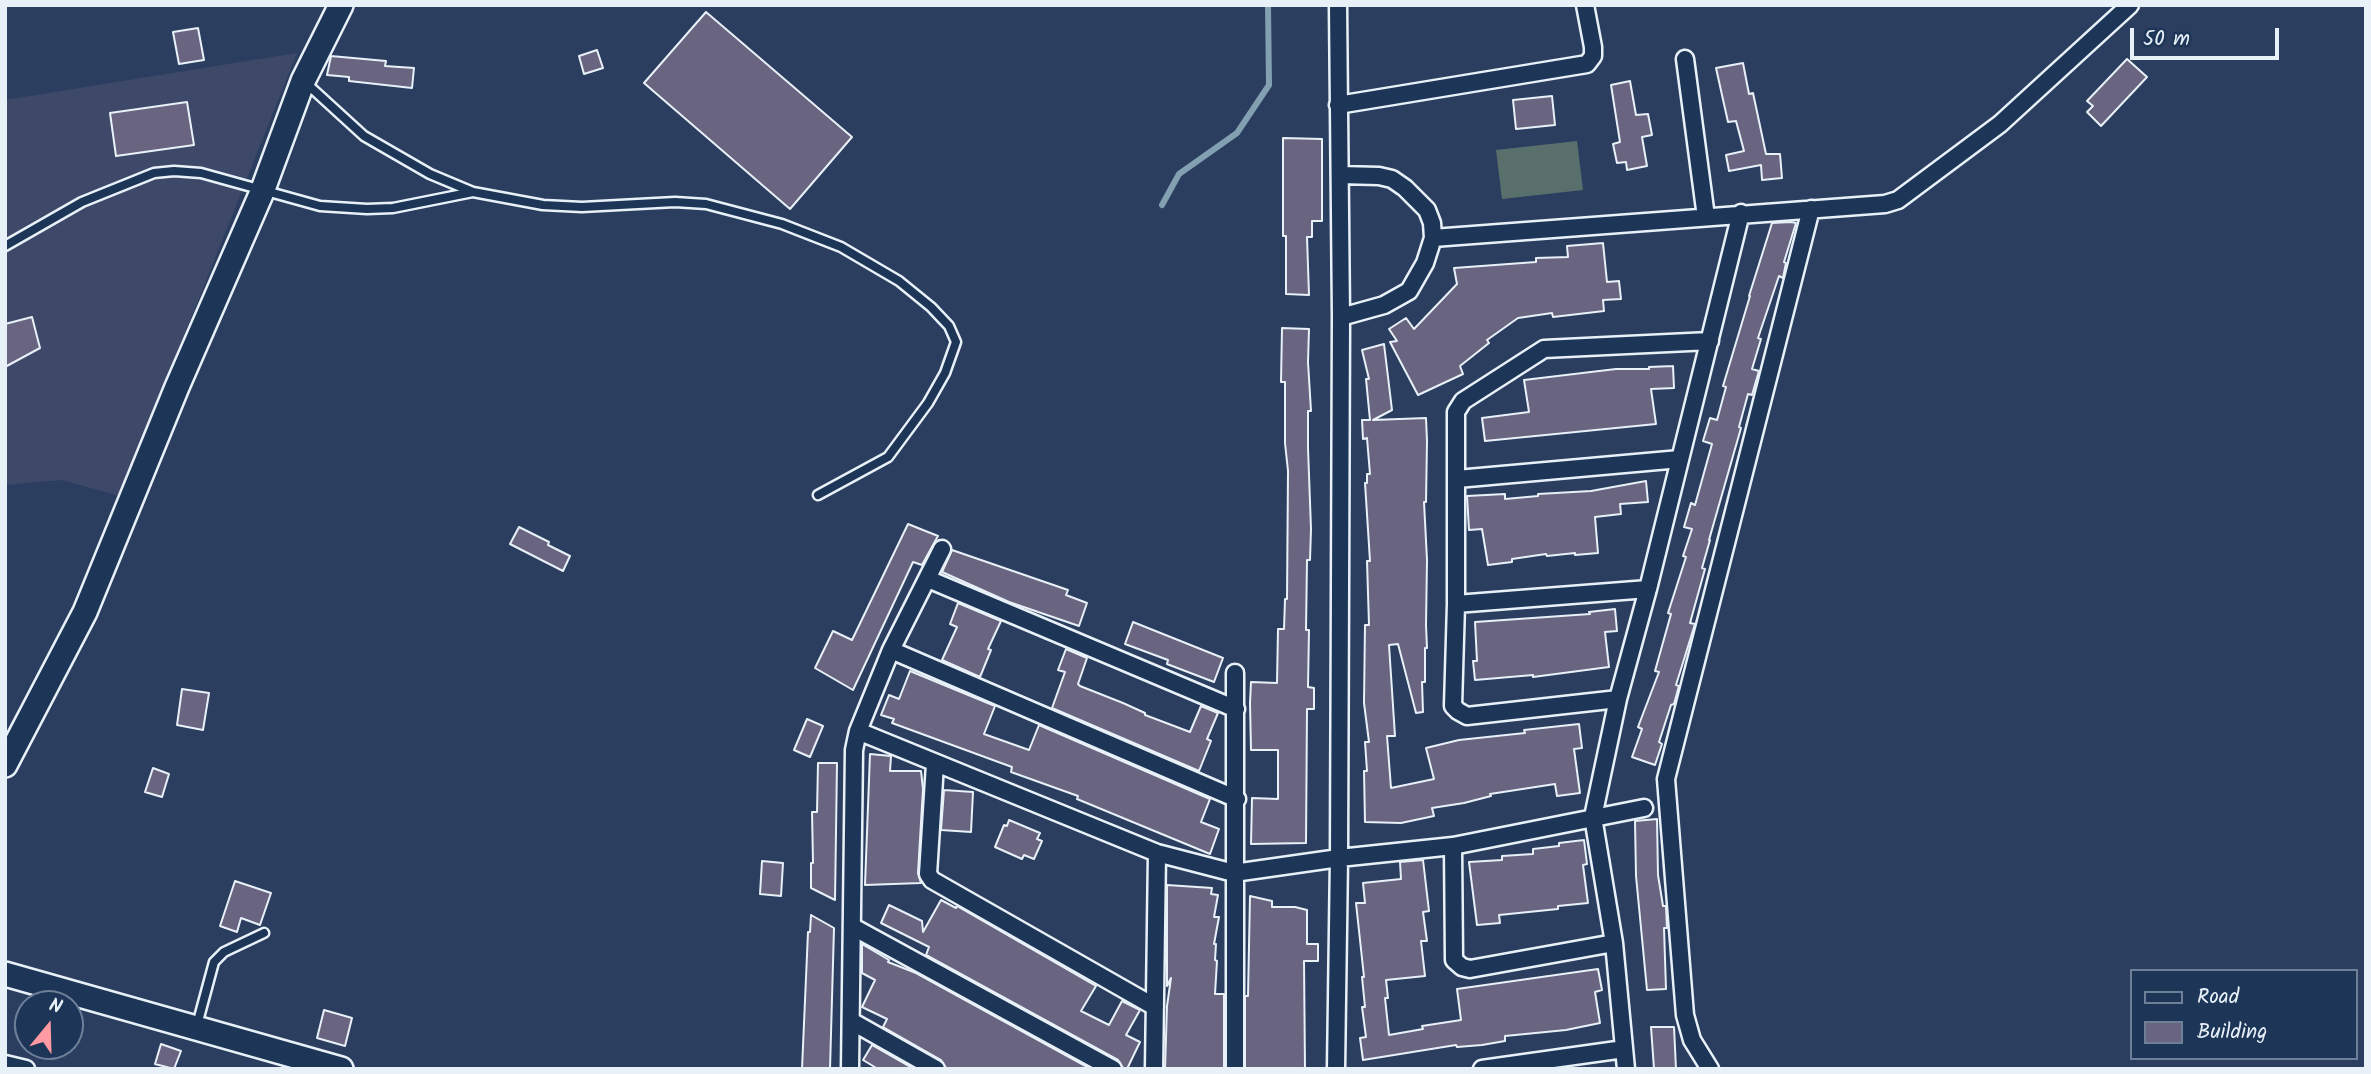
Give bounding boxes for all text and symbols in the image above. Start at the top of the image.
scale bar [2133,14,2282,58]
text: 50 m [2143,23,2190,56]
legend [2130,969,2357,1060]
text: Road [2197,981,2239,1014]
north arrow [14,990,84,1060]
text: N [45,991,66,1023]
text: Building [2197,1016,2267,1049]

